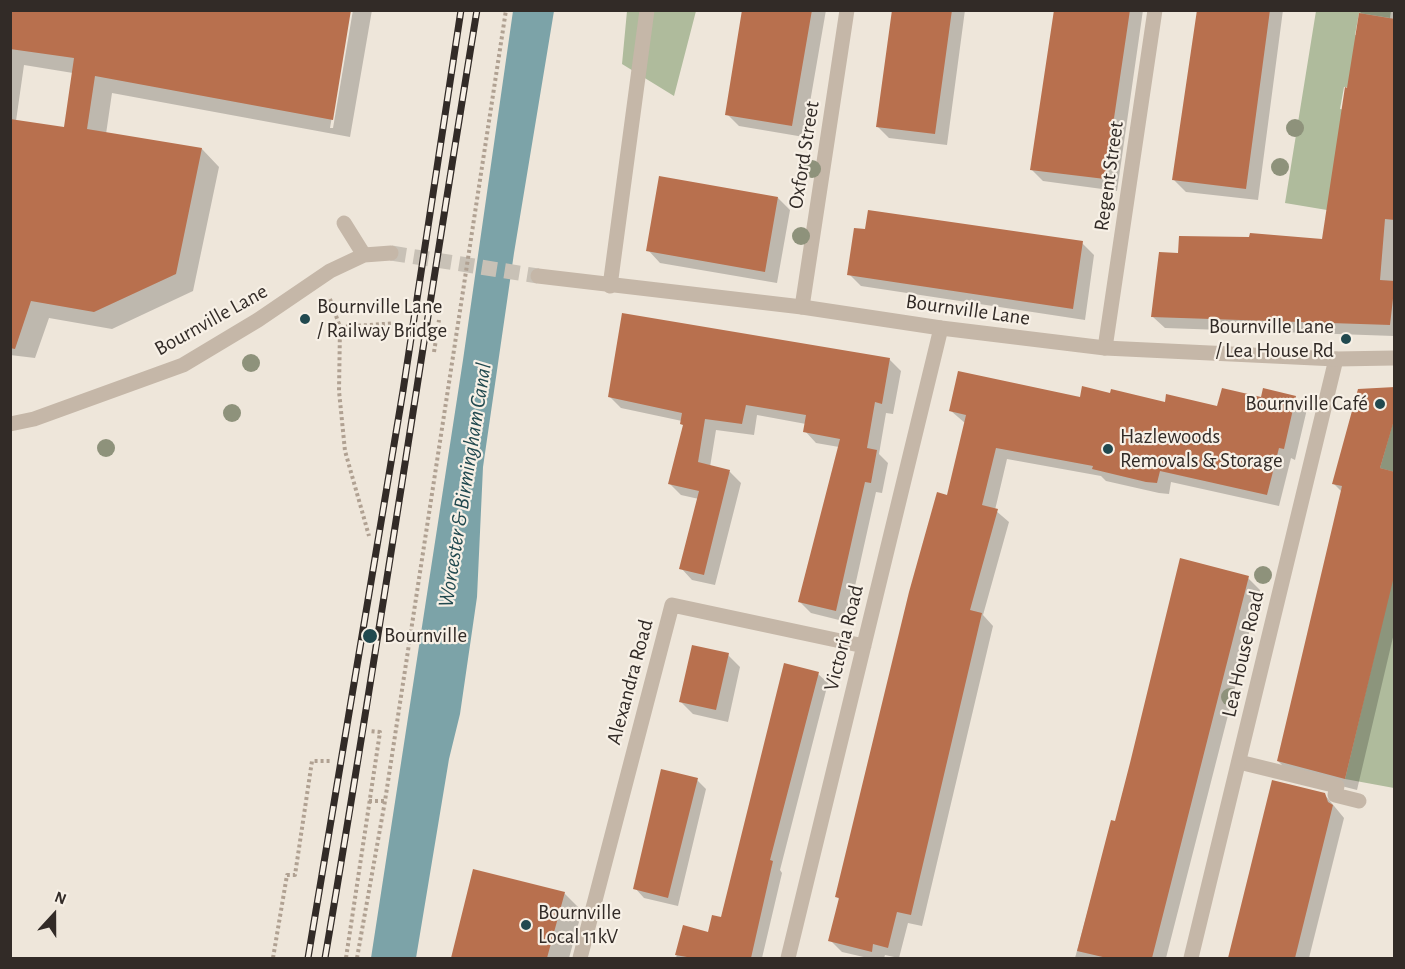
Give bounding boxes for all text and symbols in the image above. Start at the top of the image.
street label: Oxford Street [783,99,825,211]
street label: Regent Street [1089,119,1129,233]
street label: Bournville Lane [150,279,272,361]
street label: Bournville Lane [904,289,1032,331]
place label: Bournville Lane / Railway Bridge [317,294,447,344]
marker: Bournville Lane / Railway Bridge [298,312,312,326]
place label: Bournville Lane / Lea House Rd [1209,314,1334,364]
marker: Bournville Lane / Lea House Rd [1339,332,1353,346]
water label: Worcester & Birmingham Canal [433,361,497,609]
place label: Bournville Café [1245,391,1368,417]
marker: Bournville Café [1373,397,1387,411]
place label: Hazlewoods Removals & Storage [1120,424,1283,474]
marker: Hazlewoods Removals & Storage [1101,442,1115,456]
street label: Victoria Road [819,582,869,694]
street label: Lea House Road [1216,588,1270,720]
street label: Alexandra Road [601,617,659,747]
place label: Bournville [384,623,467,649]
marker: Bournville [361,627,379,645]
north arrow [24,885,84,945]
text: N [52,889,69,908]
place label: Bournville Local 11kV [538,900,621,950]
marker: Bournville Local 11kV [519,918,533,932]

